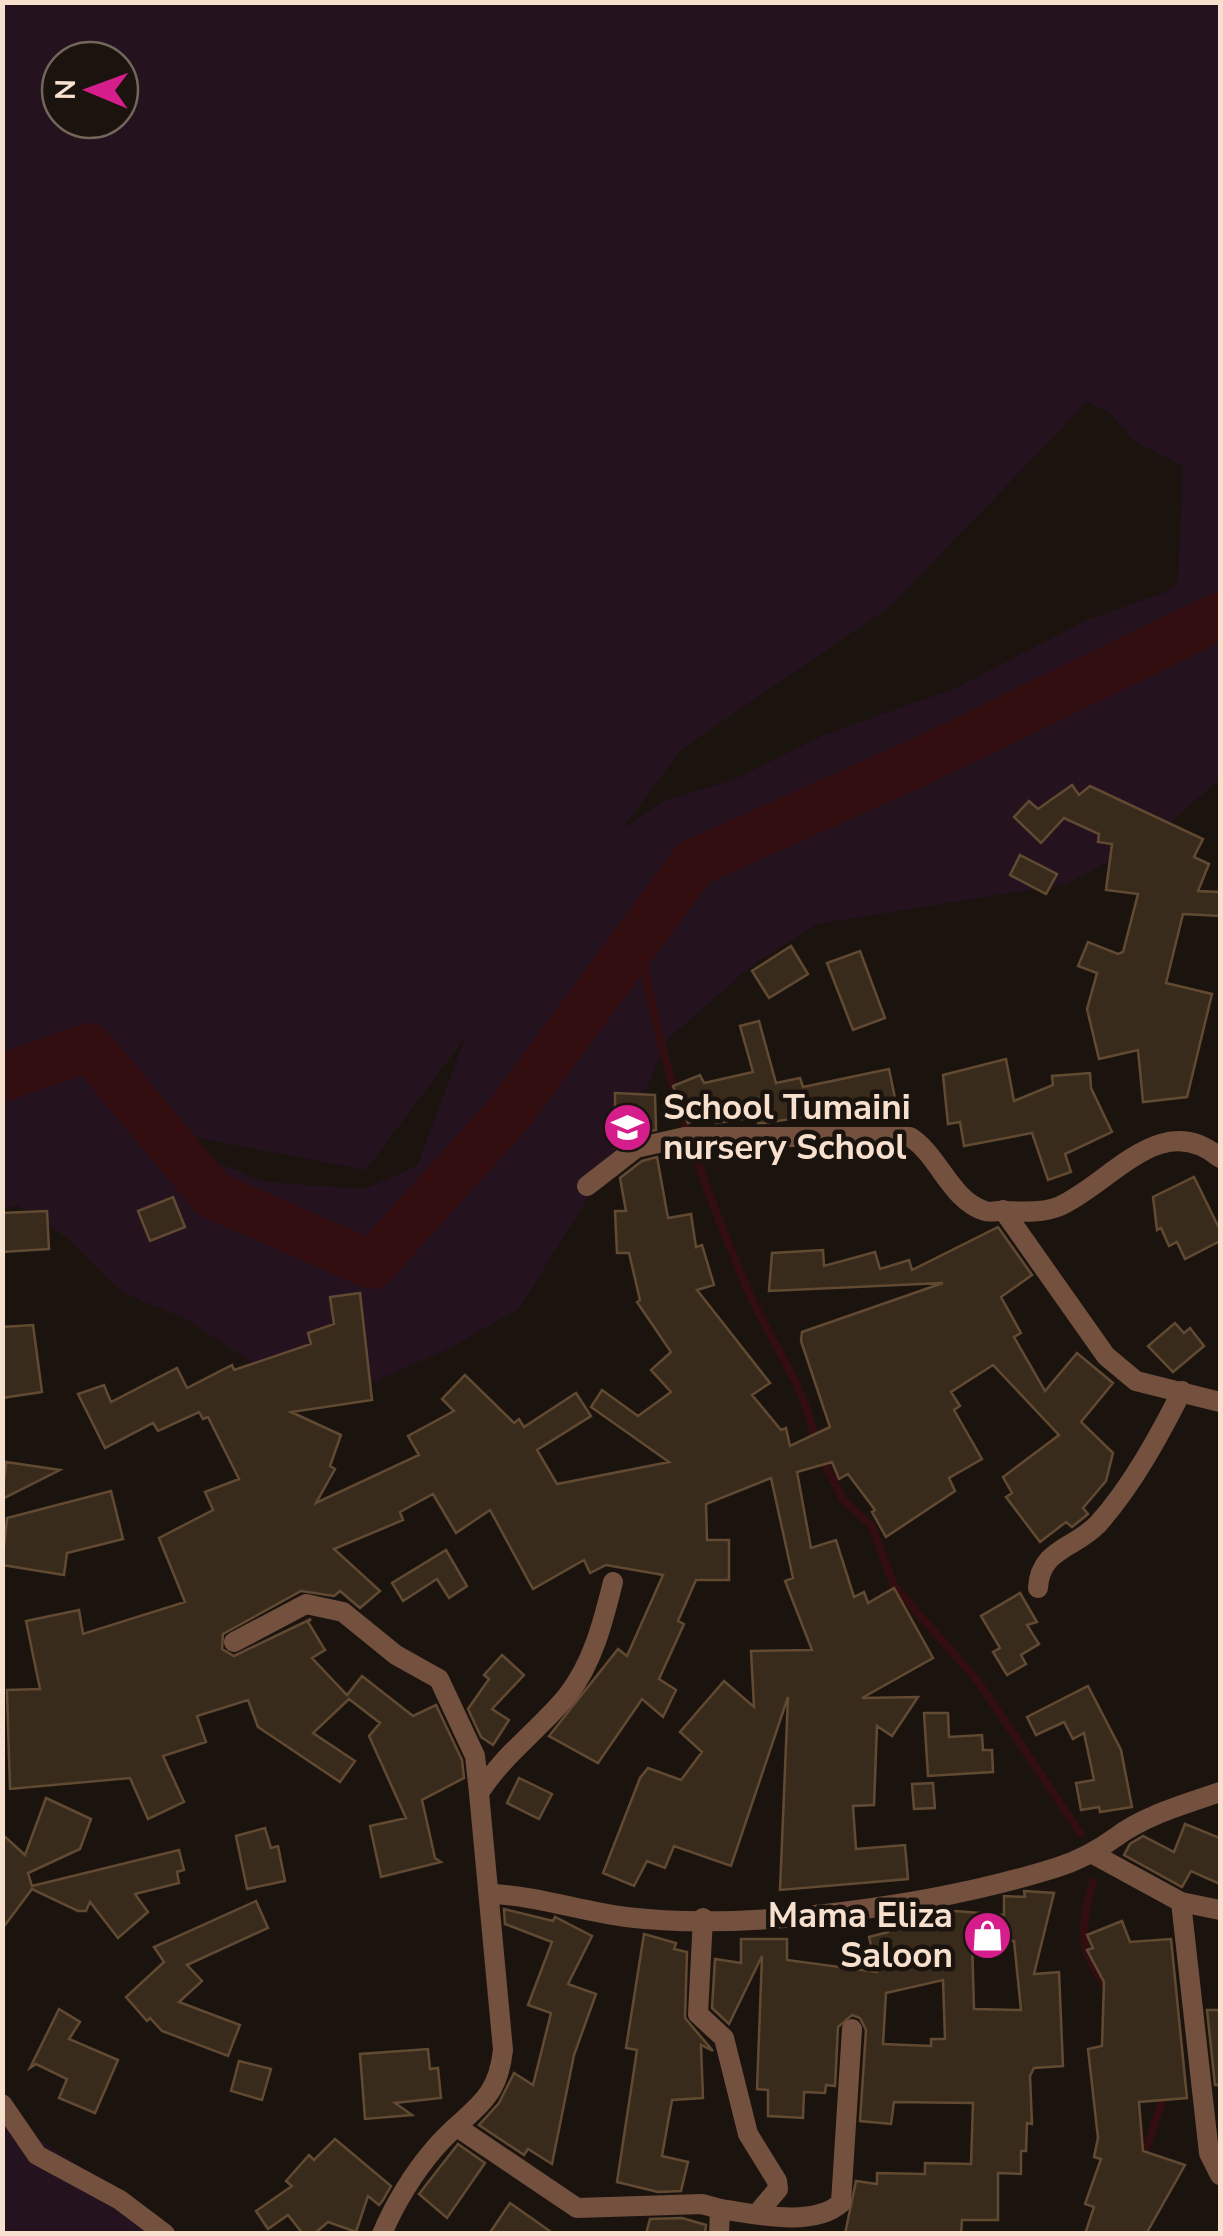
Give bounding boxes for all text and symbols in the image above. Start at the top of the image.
north arrow [40,40,140,140]
text: N [47,79,85,100]
place label: School Tumaini nursery School [663,1084,911,1171]
school or university icon: School Tumaini nursery School [602,1101,654,1153]
place label: Mama Eliza Saloon [768,1892,953,1979]
shop icon: Mama Eliza Saloon [962,1909,1014,1961]

